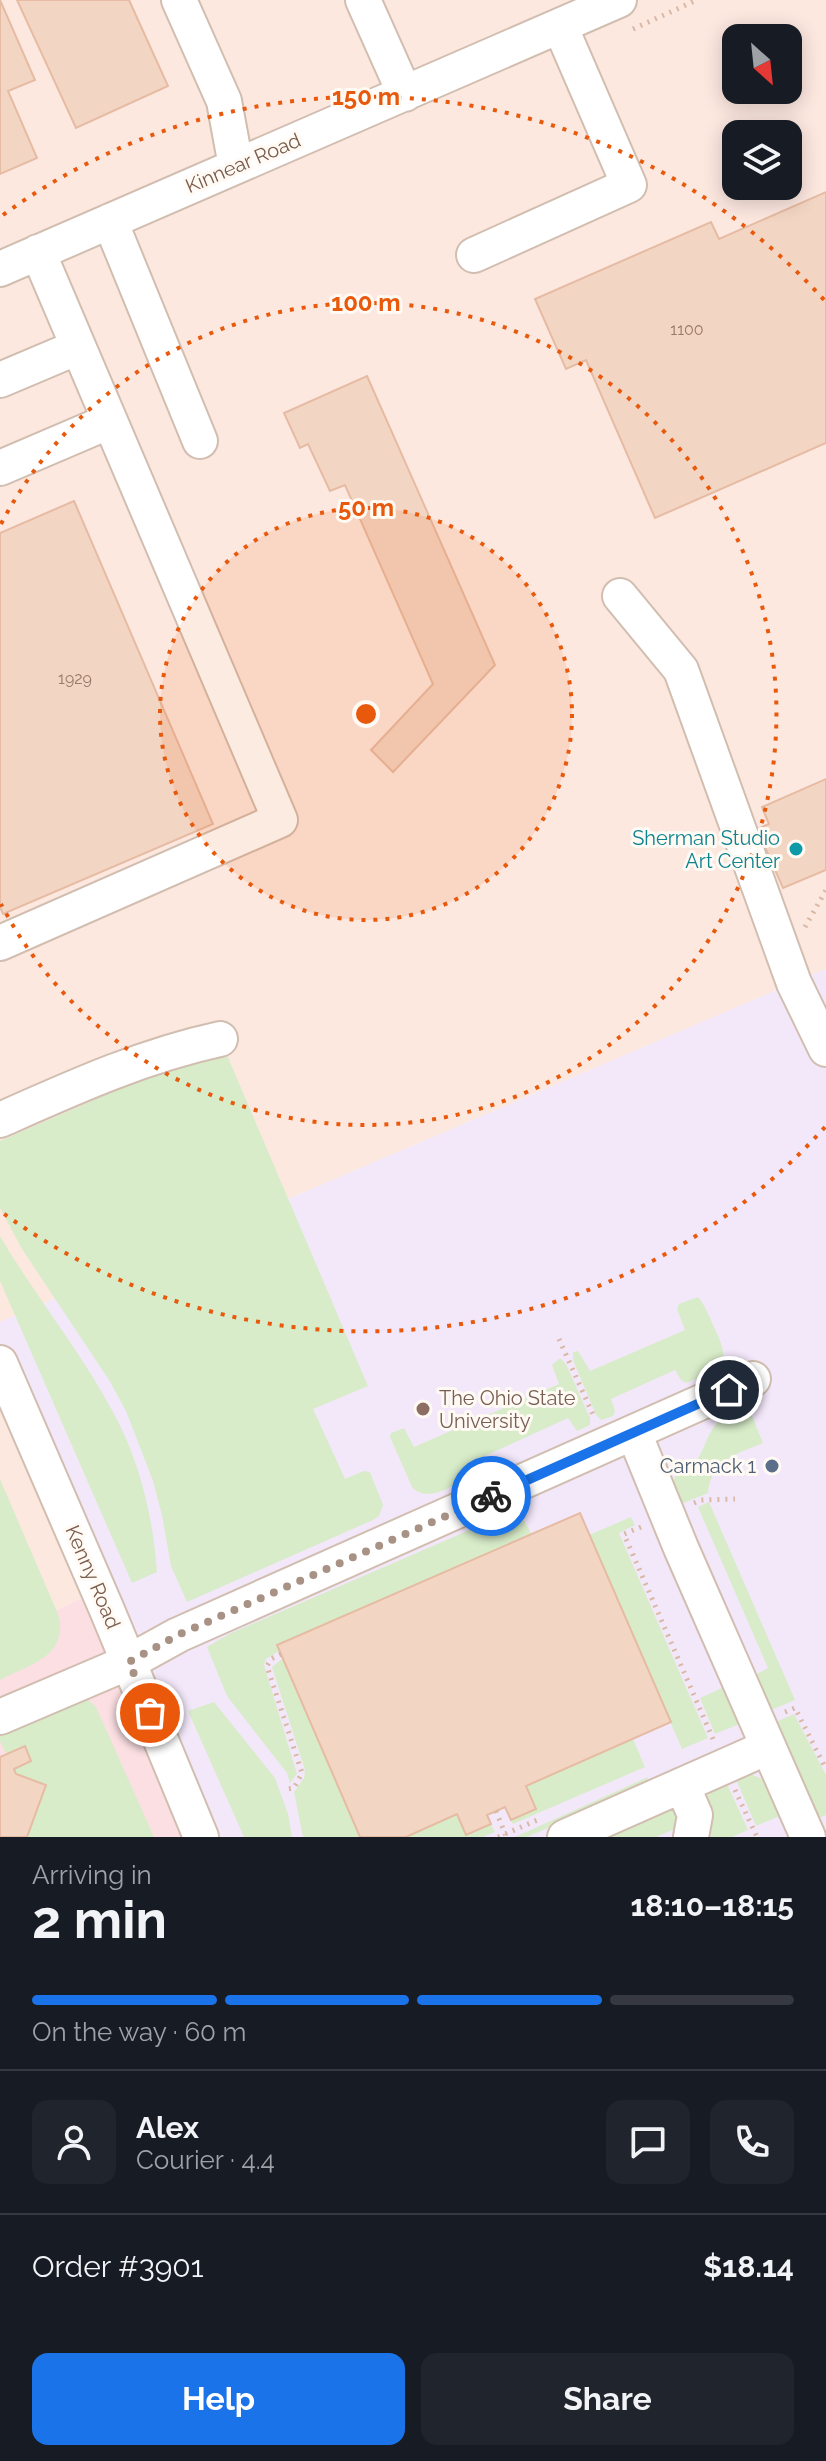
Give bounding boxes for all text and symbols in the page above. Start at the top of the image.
north arrow [722,24,802,104]
map controls [722,24,802,200]
text: 150 m [332,82,400,111]
button: layers [722,120,802,200]
street label: Kinnear Road [182,128,304,198]
text: 100 m [331,288,401,317]
house number: 1100 [670,320,704,339]
text: 50 m [338,493,394,522]
house number: 1929 [58,669,92,688]
centre of rings [352,700,380,728]
place label: Sherman Studio Art Center [632,826,780,873]
marker: Sherman Studio Art Center [787,840,805,858]
pin [695,1356,763,1424]
icon: home [707,1368,751,1412]
place label: The Ohio State University [439,1386,576,1433]
marker: The Ohio State University [414,1400,432,1418]
place label: Carmack 1 [660,1454,756,1478]
courier [451,1456,531,1536]
marker: Carmack 1 [763,1457,781,1475]
icon: bike [469,1474,513,1518]
street label: Kenny Road [60,1521,126,1633]
pin [116,1679,184,1747]
icon: bag [128,1691,172,1735]
text: Arriving in [32,1860,152,1890]
text: 18:10–18:15 [631,1888,794,1923]
text: 2 min [32,1889,167,1950]
text: On the way · 60 m [32,2017,247,2047]
button: person [32,2100,116,2184]
button: chat [606,2100,690,2184]
button: phone [710,2100,794,2184]
text: Alex [136,2110,199,2145]
text: Courier · 4.4 [136,2145,275,2175]
text: Order #3901 [32,2249,204,2284]
text: $18.14 [703,2249,794,2284]
button: Help [32,2353,405,2445]
button: Share [421,2353,794,2445]

